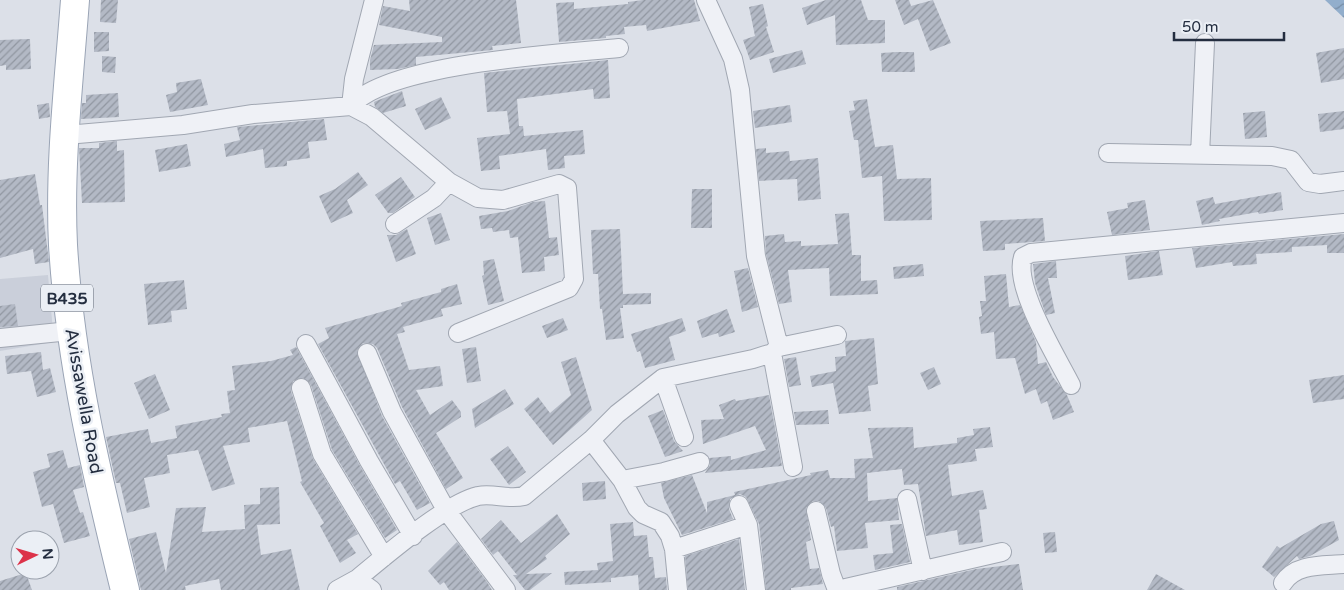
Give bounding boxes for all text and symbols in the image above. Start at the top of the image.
scale bar [1174,10,1284,42]
text: 50 m [1182,18,1219,36]
road number: B435 [41,284,93,312]
street label: Avissawella Road [60,327,108,475]
north arrow [10,530,60,580]
text: N [38,548,56,560]

